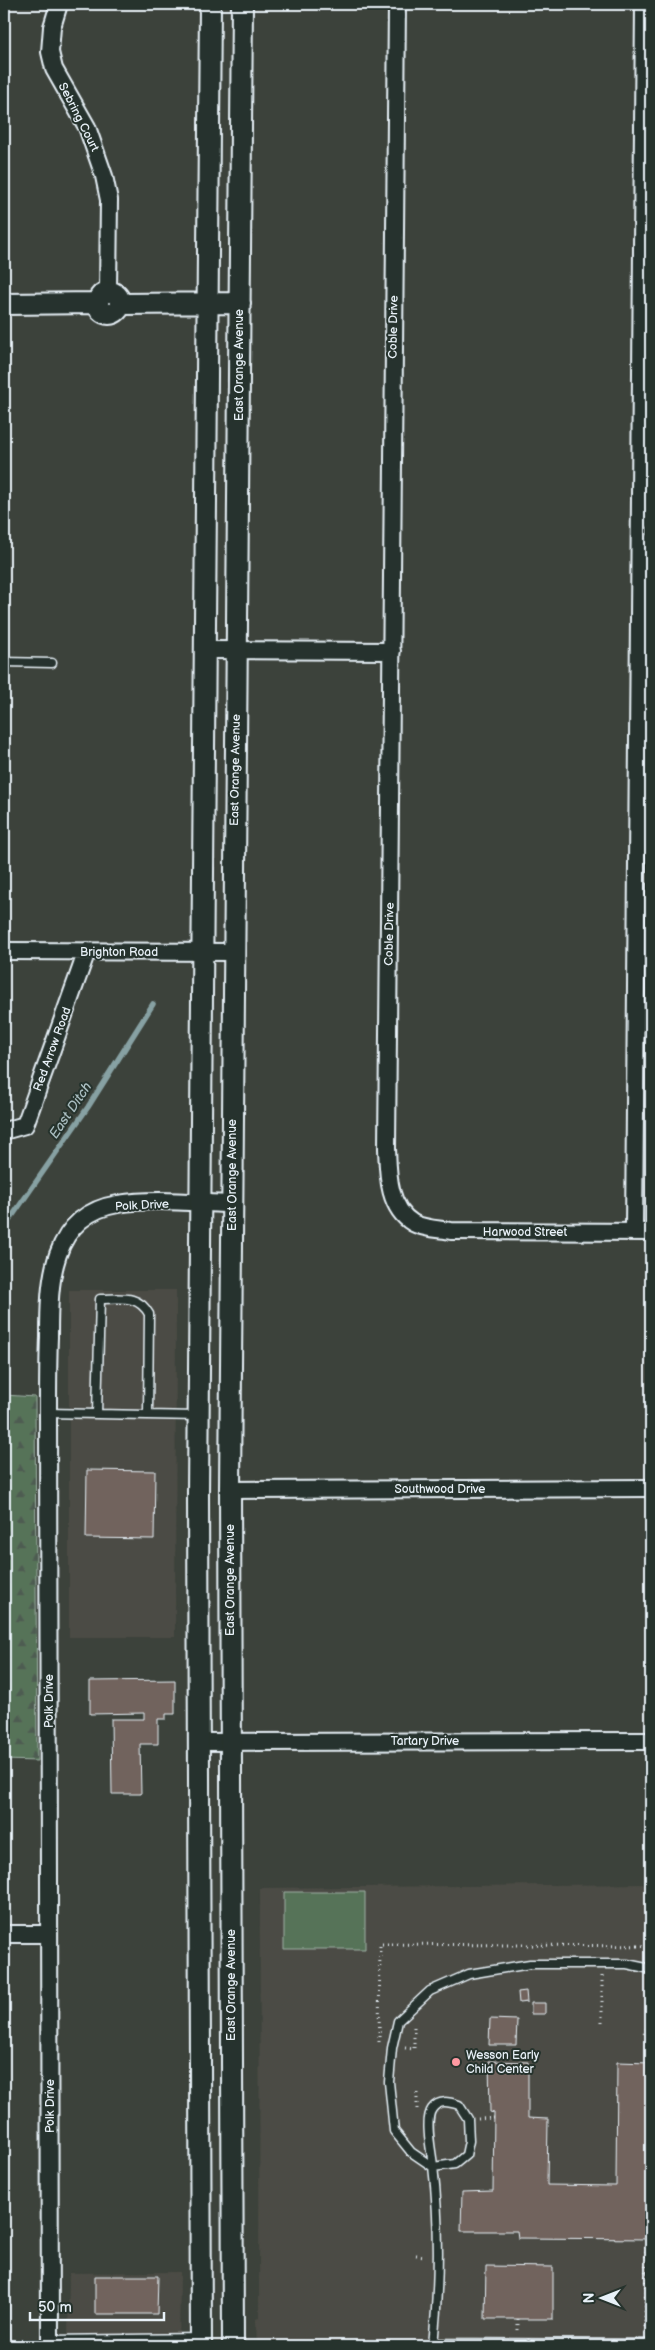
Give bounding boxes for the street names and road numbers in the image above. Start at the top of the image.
street label: Sebring Court [55,80,102,154]
street label: Coble Drive [385,295,402,359]
street label: East Orange Avenue [232,309,247,421]
street label: East Orange Avenue [227,714,244,826]
street label: Coble Drive [381,902,398,966]
street label: Brighton Road [80,945,158,960]
street label: Red Arrow Road [30,1005,75,1093]
street label: East Orange Avenue [225,1119,240,1231]
street label: Polk Drive [115,1197,169,1214]
street label: Harwood Street [483,1225,567,1240]
street label: Southwood Drive [395,1482,485,1497]
street label: East Orange Avenue [223,1524,238,1636]
street label: Polk Drive [42,1674,57,1728]
street label: Tartary Drive [391,1734,459,1749]
street label: East Orange Avenue [224,1929,239,2041]
street label: Polk Drive [43,2079,58,2133]

